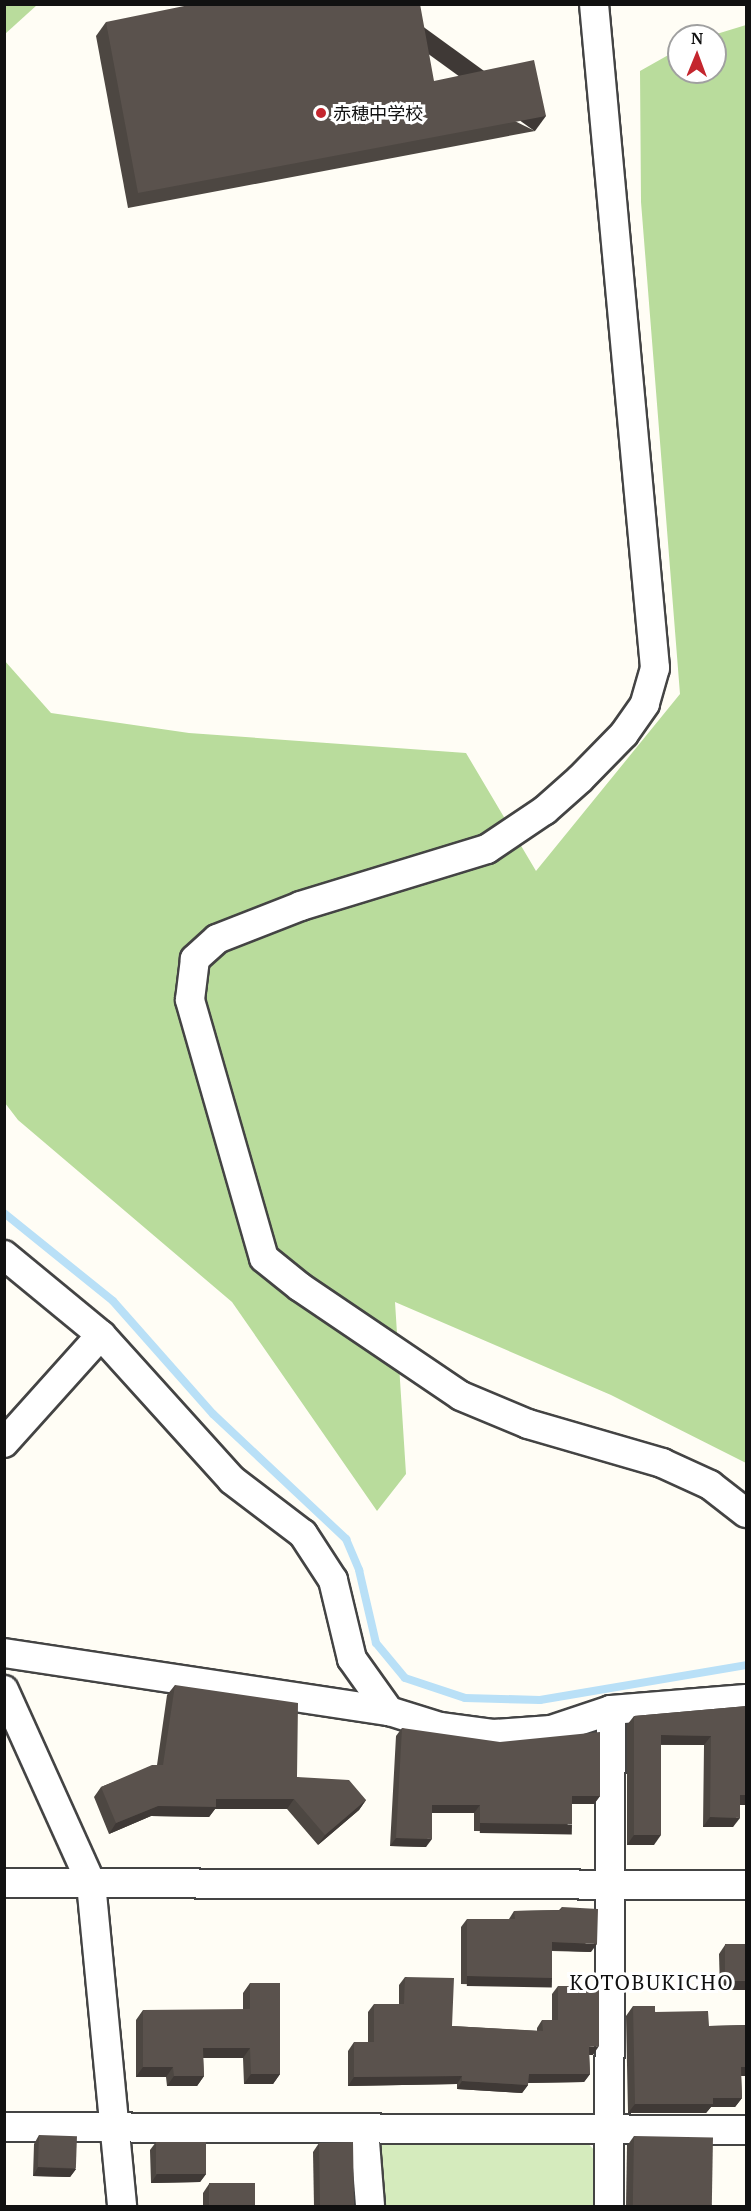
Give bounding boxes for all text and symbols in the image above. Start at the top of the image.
north arrow [667,24,727,84]
text: N [691,27,704,49]
place label: 赤穂中学校 [333,102,423,124]
marker: 赤穂中学校 [314,106,328,120]
district label: KOTOBUKICHO [570,1969,734,1995]

